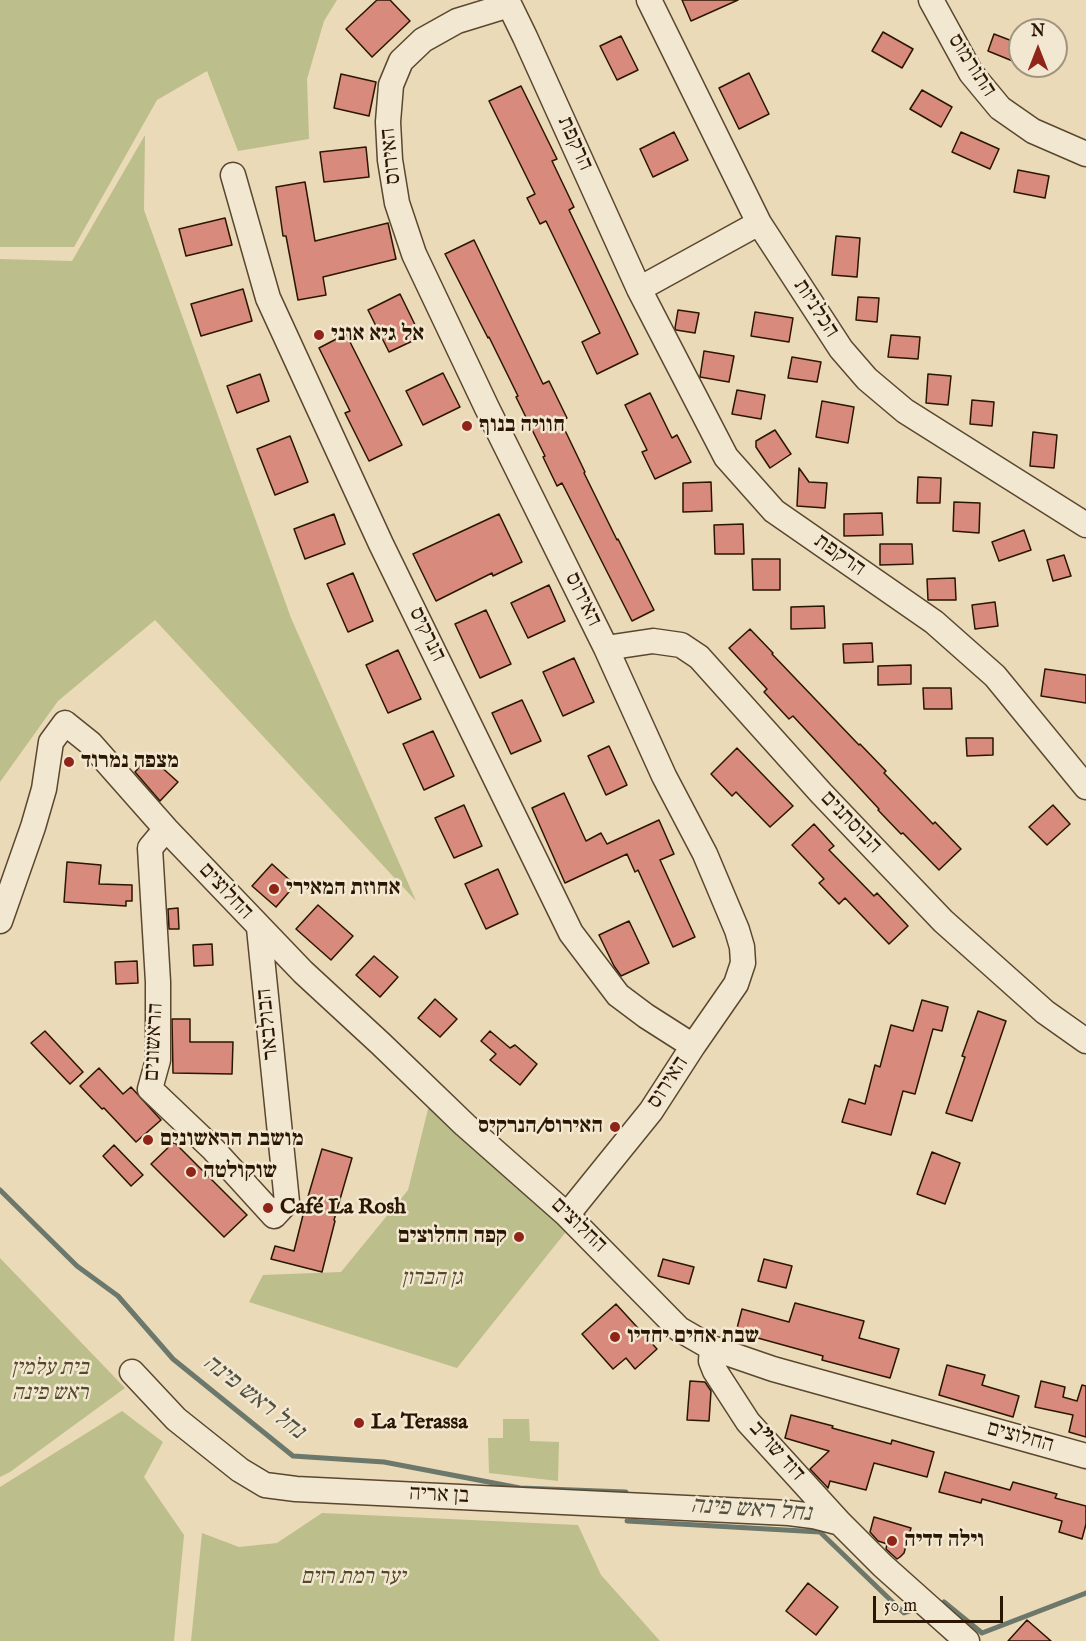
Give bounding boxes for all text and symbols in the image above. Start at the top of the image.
north arrow [1008,18,1068,78]
text: N [1031,22,1045,42]
street label: התורמוס [941,30,1001,102]
street label: הרקפת [550,113,598,175]
street label: האירוס [376,126,408,186]
street label: הכלניות [786,275,844,343]
place label: אל גיא אוני [331,322,424,348]
marker: אל גיא אוני [312,328,326,342]
place label: חוויה בנוף [479,413,565,439]
marker: חוויה בנוף [460,419,474,433]
street label: הרקפת [808,529,870,583]
street label: האירוס [558,569,606,631]
street label: הנרקיס [402,603,450,667]
place label: מצפה נמרוד [81,749,179,775]
marker: מצפה נמרוד [62,755,76,769]
street label: הבוסתנים [814,786,886,860]
street label: החלוצים [192,858,258,926]
place label: אחוזת המאירי [286,876,400,902]
marker: אחוזת המאירי [267,882,281,896]
street label: הבולבאר [252,987,286,1061]
street label: הראשונים [140,1002,170,1082]
street label: האירוס [643,1052,695,1114]
place label: האירוס/הנרקיס [478,1114,603,1140]
marker: האירוס/הנרקיס [608,1120,622,1134]
place label: מושבת הראשונים [160,1127,304,1153]
marker: מושבת הראשונים [141,1133,155,1147]
place label: שוקולטה [203,1159,277,1185]
marker: שוקולטה [184,1165,198,1179]
street label: החלוצים [544,1193,612,1259]
place label: Café La Rosh [280,1195,406,1221]
marker: Café La Rosh [261,1201,275,1215]
place label: קפה החלוצים [398,1224,507,1250]
marker: קפה החלוצים [512,1230,526,1244]
park label: גן הברון [402,1266,462,1292]
place label: שבת אחים יחדיו [627,1324,759,1350]
marker: שבת אחים יחדיו [608,1330,622,1344]
water label: נחל ראש פינה [196,1349,310,1447]
park label: בית עלמין ראש פינה [11,1356,89,1408]
place label: La Terassa [371,1410,468,1436]
marker: La Terassa [352,1416,366,1430]
street label: דוד שו"ב [742,1416,810,1488]
street label: החלוצים [984,1416,1056,1460]
street label: בן אריה [408,1481,470,1511]
water label: נחל ראש פינה [690,1492,812,1530]
place label: וילה דדיה [904,1528,984,1554]
marker: וילה דדיה [885,1534,899,1548]
park label: יער רמת רזים [301,1565,405,1591]
scale bar [876,1584,1006,1622]
text: 50 m [884,1595,917,1618]

